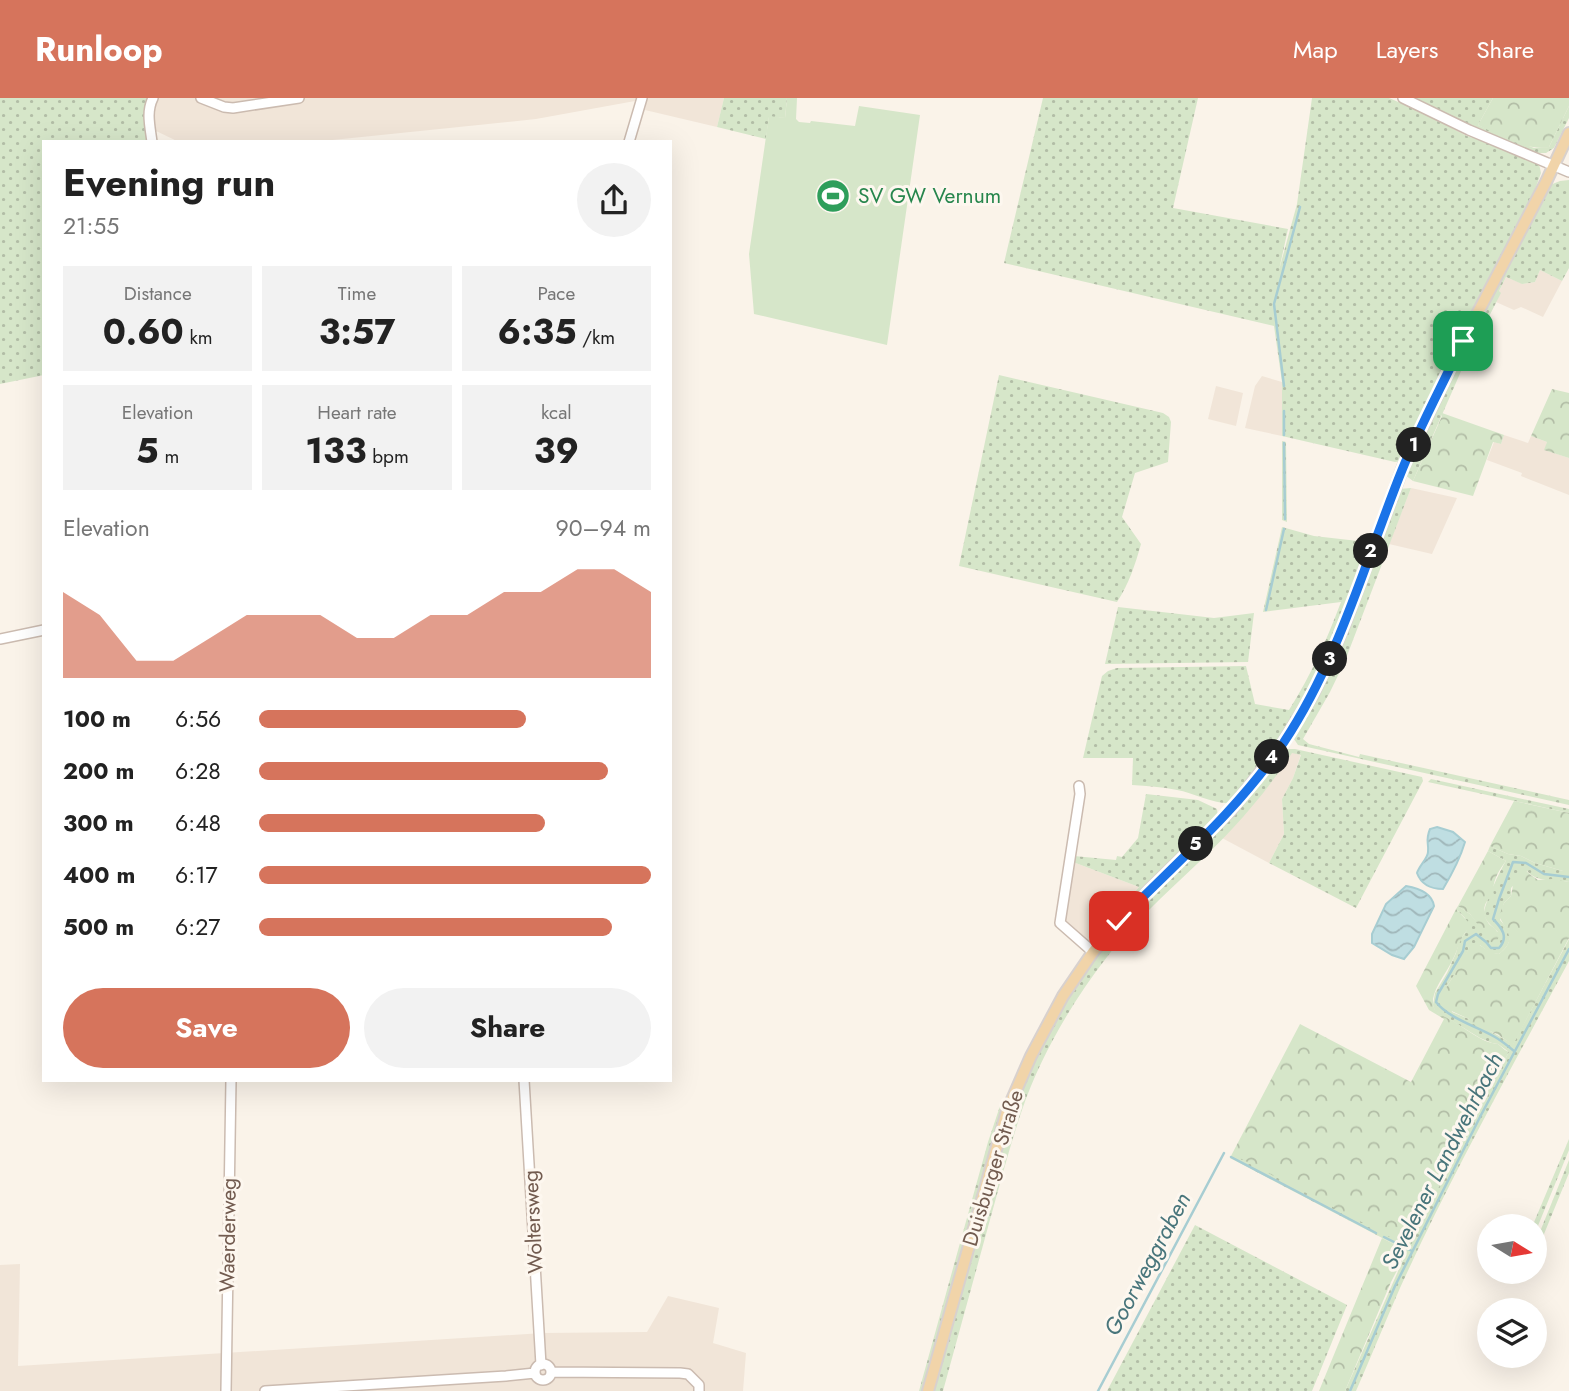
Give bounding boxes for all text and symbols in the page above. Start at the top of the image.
text: Runloop [35,26,163,73]
text: Map [1293,32,1338,67]
text: Layers [1376,32,1438,67]
text: Share [1476,32,1534,67]
text: Evening run [63,155,275,210]
button: share [577,163,651,237]
sports icon: SV GW Vernum [814,177,852,215]
place label: SV GW Vernum [858,181,1001,211]
text: 21:55 [63,209,119,243]
text: Distance [124,280,192,307]
text: Time [338,280,376,307]
text: Pace [537,280,575,307]
text: 0.60 [103,307,184,357]
text: 3:57 [319,307,395,357]
text: 6:35 [497,307,576,357]
pin [1433,311,1493,371]
icon: arrive [1444,322,1482,360]
text: km [184,324,213,351]
text: /km [576,324,615,351]
text: Elevation [122,399,194,426]
text: Heart rate [317,399,397,426]
text: kcal [541,399,572,426]
text: 5 [136,426,159,476]
text: 133 [305,426,367,476]
text: 39 [534,426,579,476]
pin: 1 [1396,428,1432,462]
text: 1 [1409,431,1418,458]
text: m [159,443,179,470]
text: bpm [367,443,409,470]
text: Elevation [63,511,150,545]
text: 90–94 m [555,511,651,545]
pin: 2 [1354,533,1388,568]
text: 2 [1364,537,1377,564]
pin: 3 [1312,642,1348,676]
text: 3 [1324,645,1335,672]
text: 100 m [63,702,131,736]
text: 6:56 [175,702,221,736]
pin: 4 [1254,740,1290,774]
text: 4 [1265,743,1278,770]
text: 200 m [63,754,134,788]
text: 6:28 [175,754,221,788]
text: 300 m [63,806,134,840]
text: 6:48 [175,806,221,840]
pin: 5 [1178,826,1214,862]
text: 5 [1189,830,1202,857]
text: 400 m [63,858,135,892]
text: 6:17 [175,858,218,892]
pin [1089,891,1149,951]
icon: check [1100,902,1138,940]
text: 500 m [63,910,134,944]
text: 6:27 [175,910,220,944]
button: Save [63,988,350,1068]
button: Share [364,988,651,1068]
water label: Sevelener Landwehrbach [1372,1047,1512,1275]
street label: Duisburger Straße [955,1086,1031,1250]
street label: Woltersweg [515,1169,551,1275]
street label: Waerderweg [212,1178,244,1292]
water label: Goorweggraben [1095,1186,1199,1342]
north arrow [1477,1214,1547,1284]
map controls [1477,1214,1547,1368]
button: layers [1477,1298,1547,1368]

